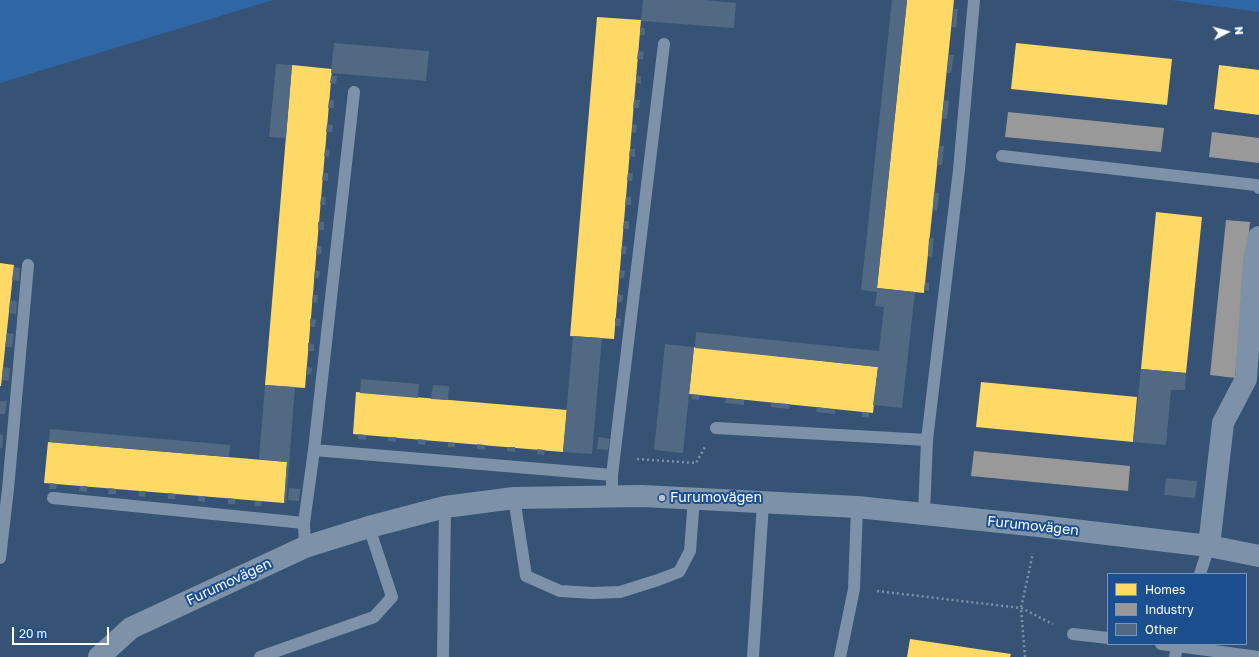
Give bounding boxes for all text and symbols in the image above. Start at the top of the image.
north arrow [1207,12,1247,52]
text: N [1233,26,1246,36]
place label: Furumovägen [670,490,762,506]
marker: Furumovägen [657,493,667,503]
street label: Furumovägen [986,513,1080,539]
street label: Furumovägen [184,555,274,609]
legend [1107,573,1247,645]
text: Homes [1145,582,1185,597]
text: Industry [1145,602,1194,617]
scale bar [14,619,111,645]
text: Other [1145,622,1178,637]
text: 20 m [19,626,47,641]

